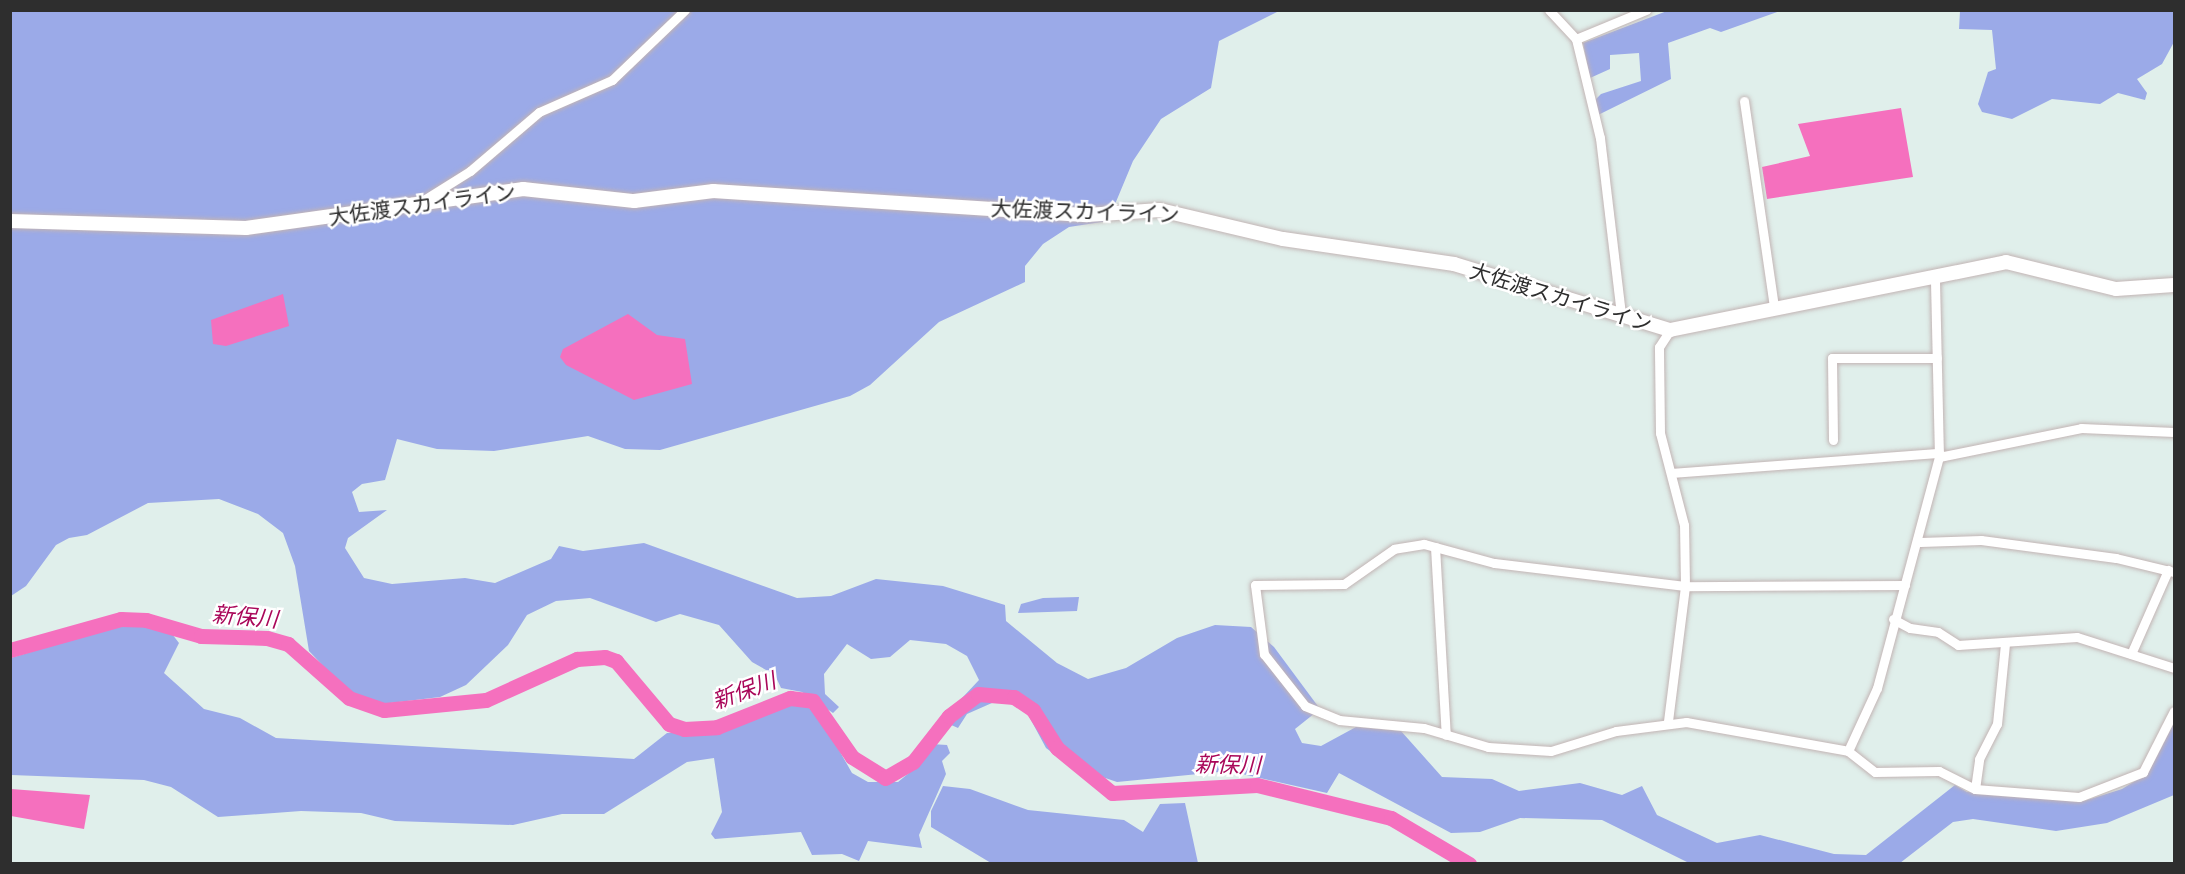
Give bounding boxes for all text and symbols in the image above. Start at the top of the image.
street label: 大佐渡スカイライン [327,178,517,230]
street label: 大佐渡スカイライン [990,195,1180,227]
street label: 大佐渡スカイライン [1467,257,1655,337]
water label: 新保川 [211,601,279,633]
water label: 新保川 [708,667,780,715]
water label: 新保川 [1195,751,1261,779]

